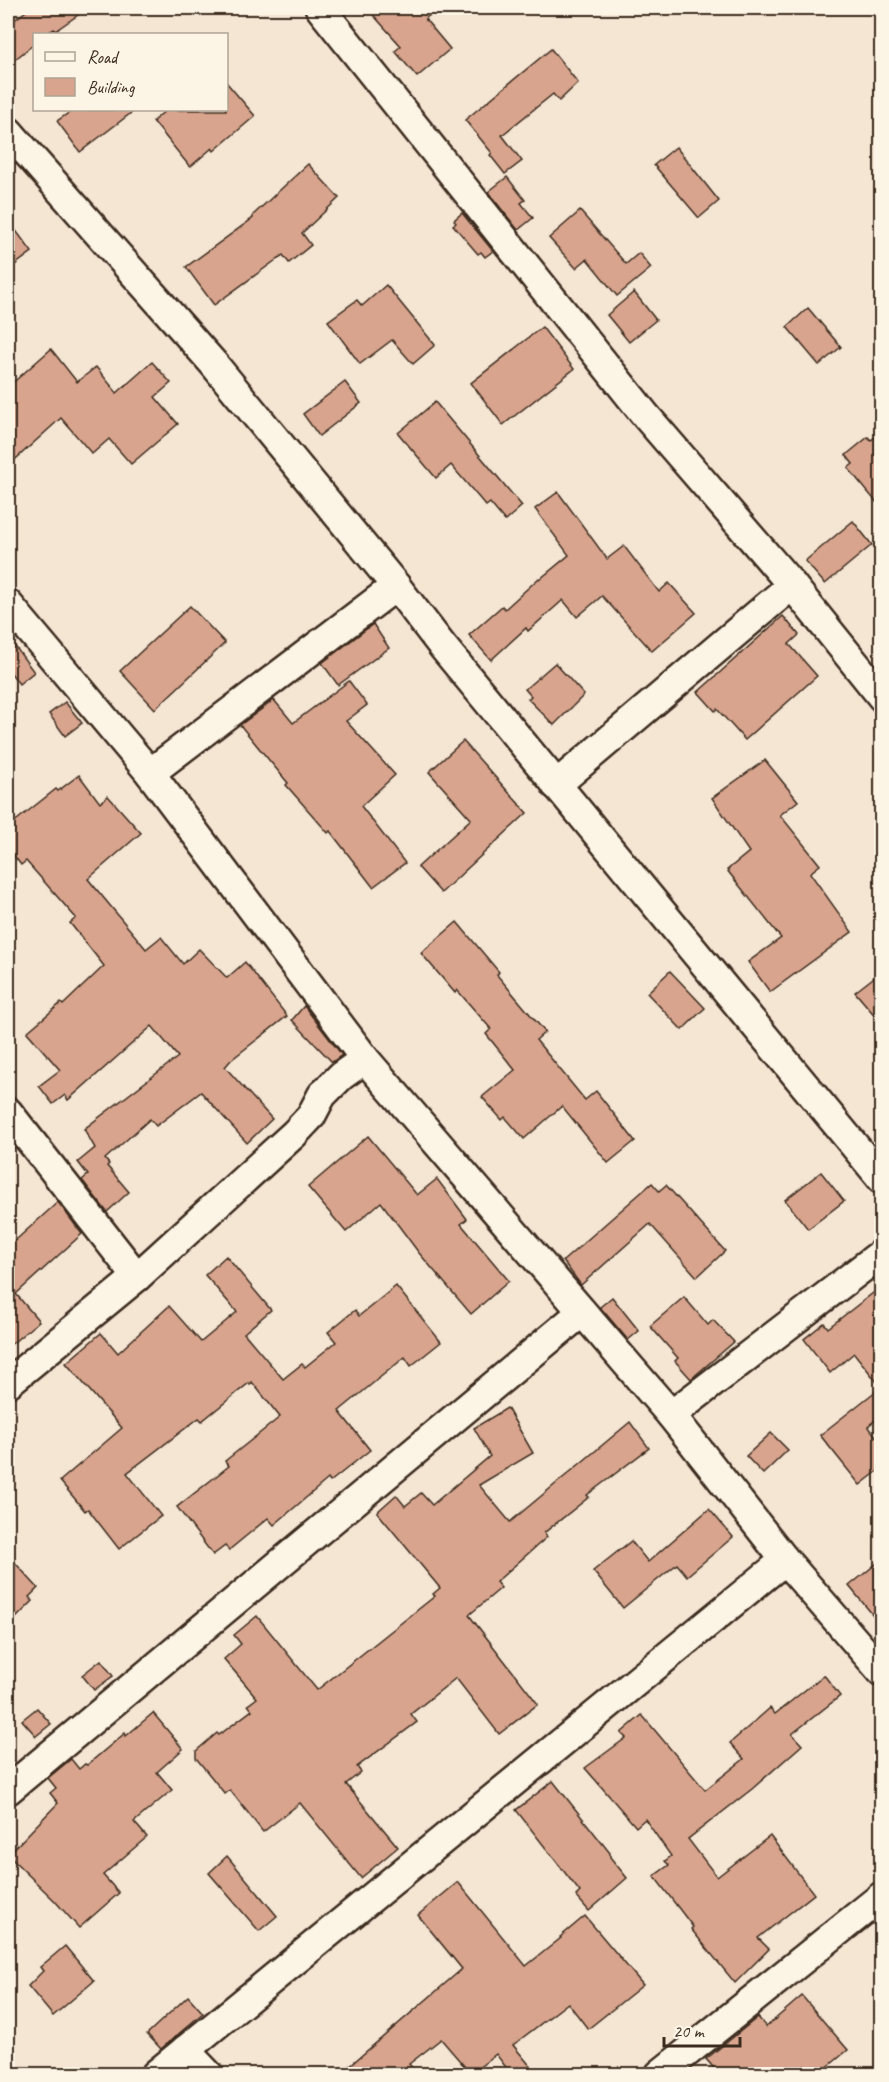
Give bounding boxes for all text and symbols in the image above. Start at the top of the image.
legend [33,33,228,111]
text: Road [87,46,120,68]
text: Building [87,76,136,98]
scale bar [664,2010,740,2048]
text: 20 m [673,2020,706,2042]

